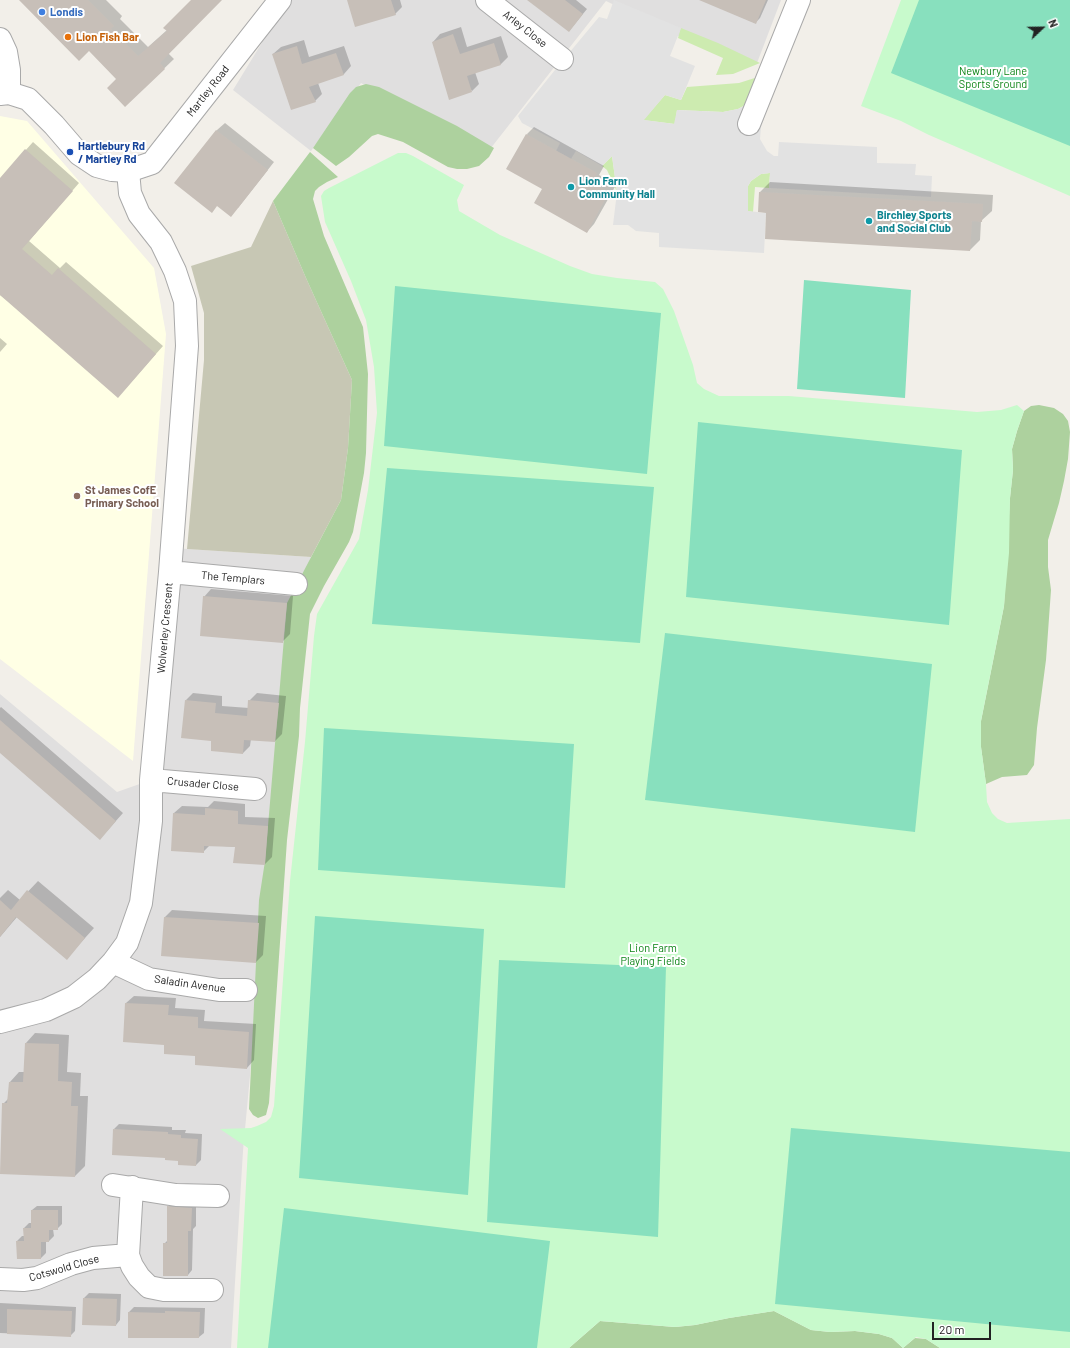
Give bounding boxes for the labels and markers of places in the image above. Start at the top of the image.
place label: Londis [50,5,83,19]
marker: Londis [37,7,47,17]
place label: Lion Fish Bar [76,30,139,44]
marker: Lion Fish Bar [63,32,73,42]
place label: Hartlebury Rd / Martley Rd [78,139,145,165]
marker: Hartlebury Rd / Martley Rd [65,147,75,157]
place label: Lion Farm Community Hall [579,174,655,200]
marker: Lion Farm Community Hall [566,182,576,192]
place label: Birchley Sports and Social Club [877,208,952,234]
marker: Birchley Sports and Social Club [864,216,874,226]
place label: St James CofE Primary School [85,483,159,509]
marker: St James CofE Primary School [72,491,82,501]

